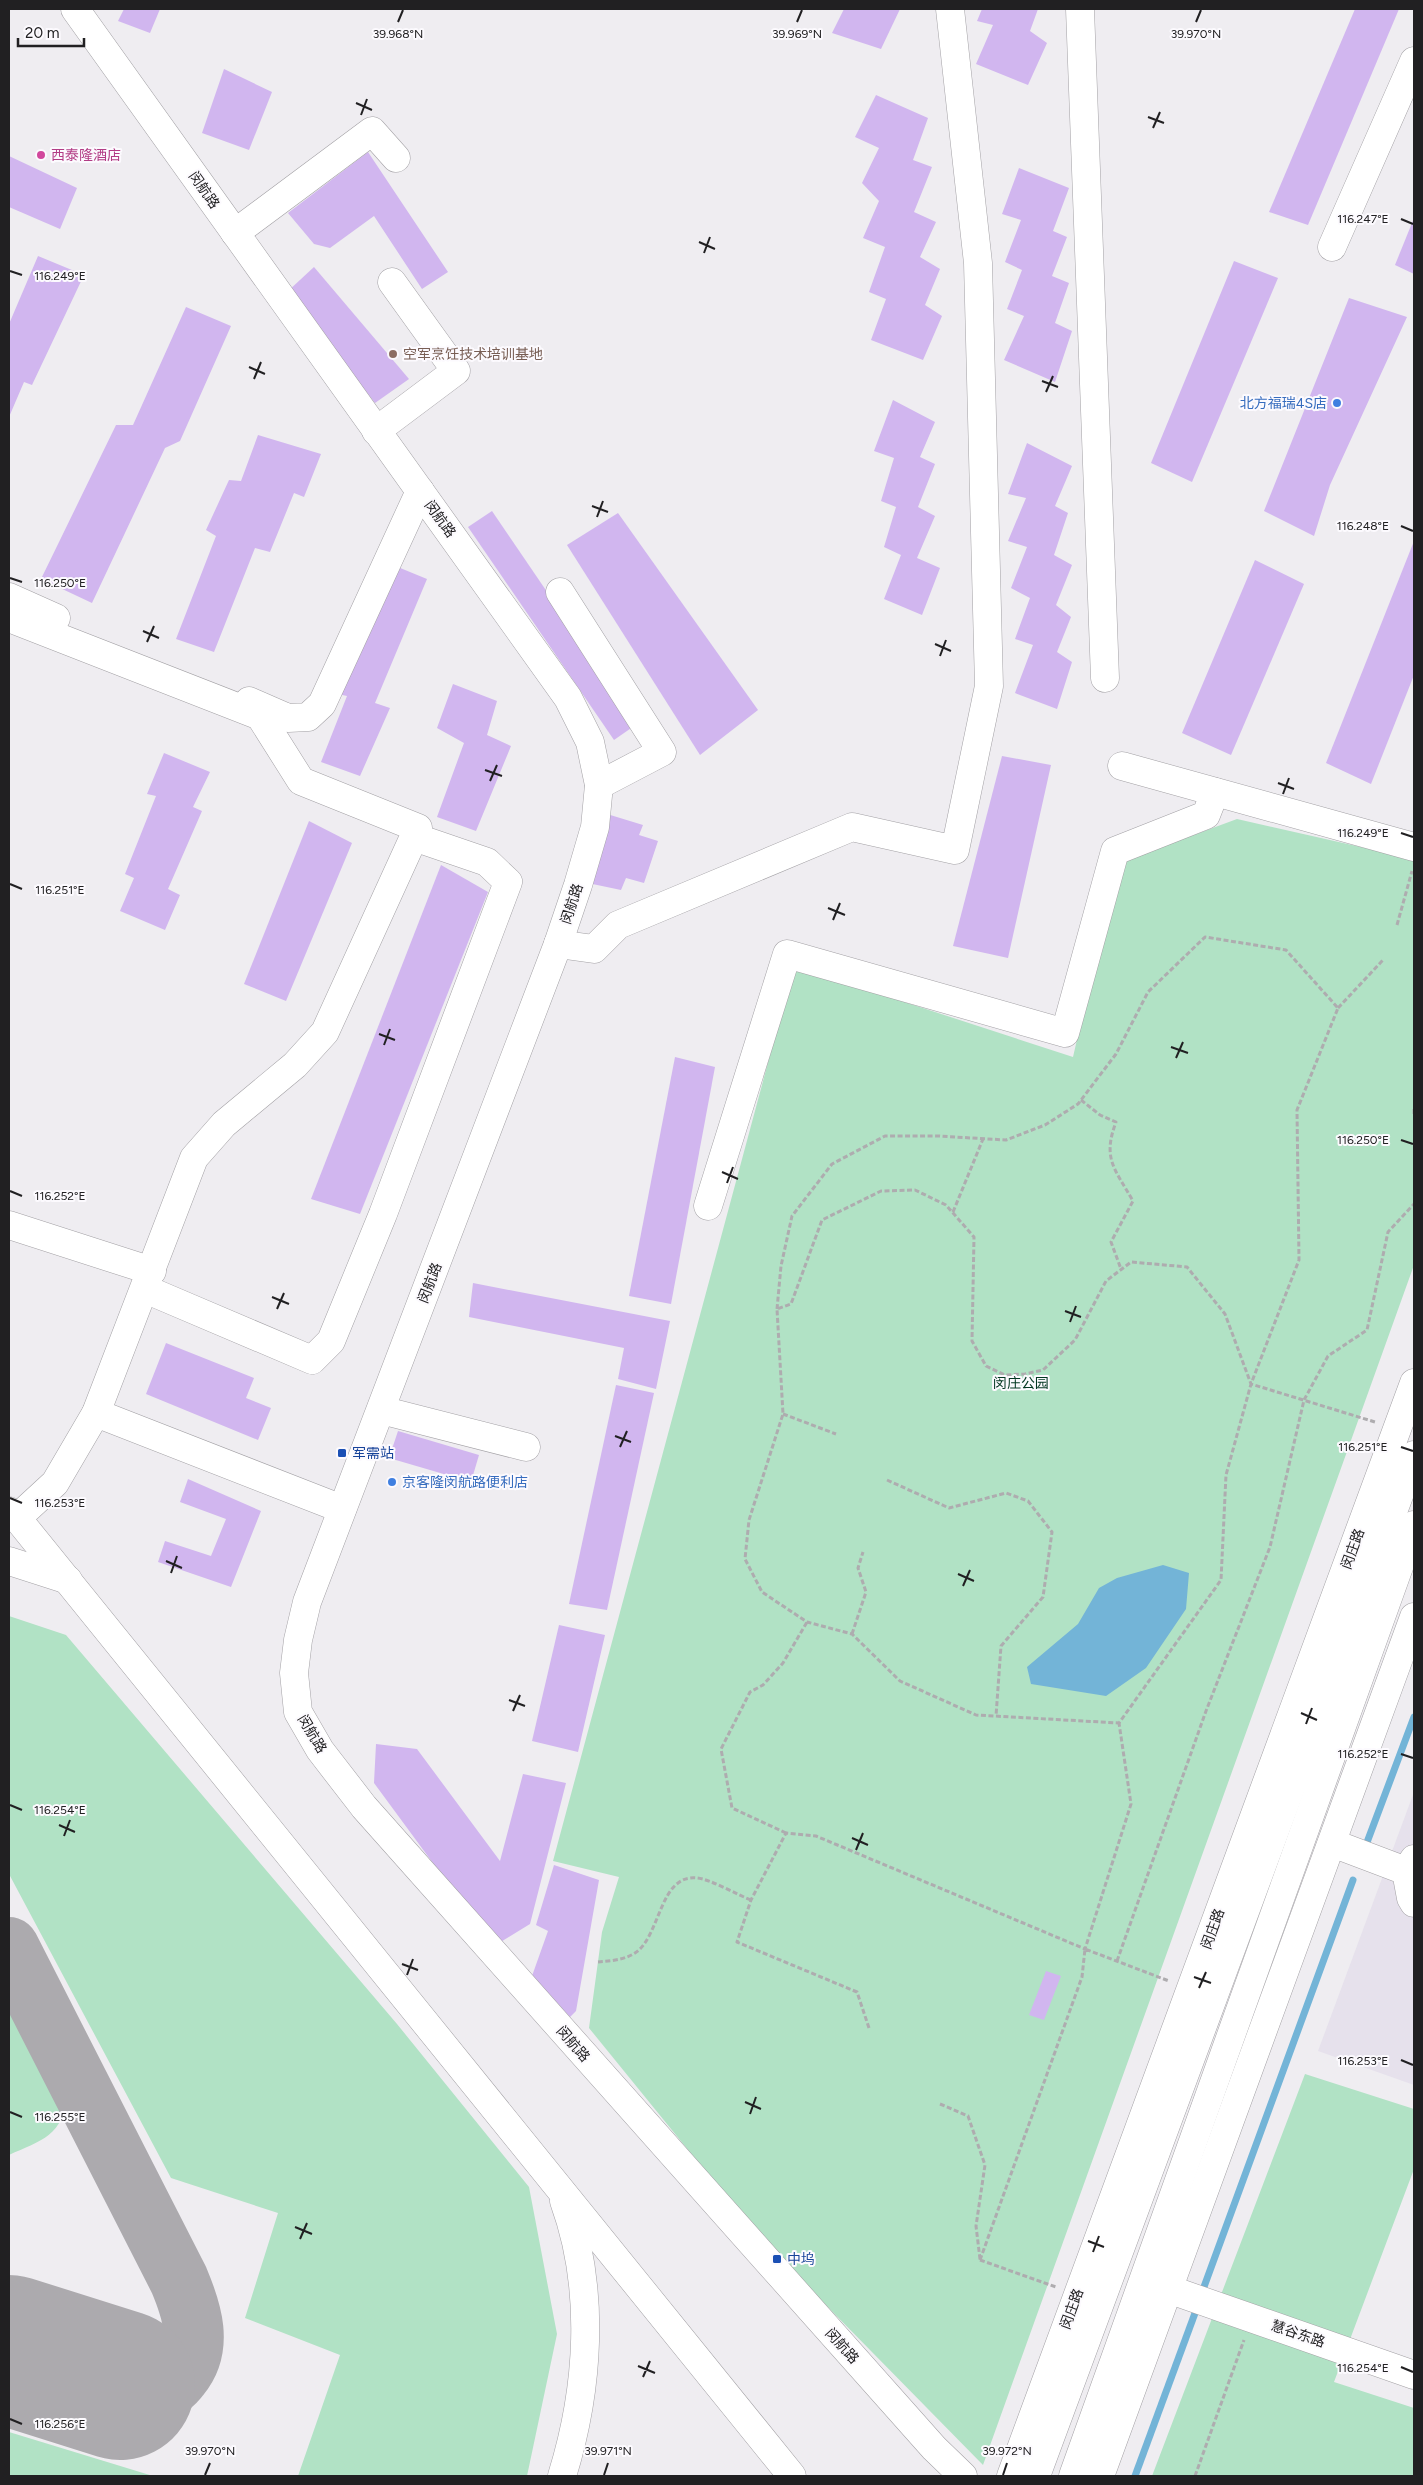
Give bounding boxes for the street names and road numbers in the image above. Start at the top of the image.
street label: 闵航路 [185,168,223,212]
street label: 闵航路 [421,497,459,541]
street label: 闵航路 [557,881,587,927]
street label: 闵航路 [415,1260,445,1306]
street label: 闵庄路 [1338,1526,1368,1572]
street label: 闵航路 [294,1712,330,1756]
street label: 闵庄路 [1198,1906,1228,1952]
street label: 闵航路 [553,2023,593,2065]
street label: 闵庄路 [1057,2286,1087,2332]
street label: 慧谷东路 [1269,2317,1327,2351]
street label: 闵航路 [822,2325,862,2367]

